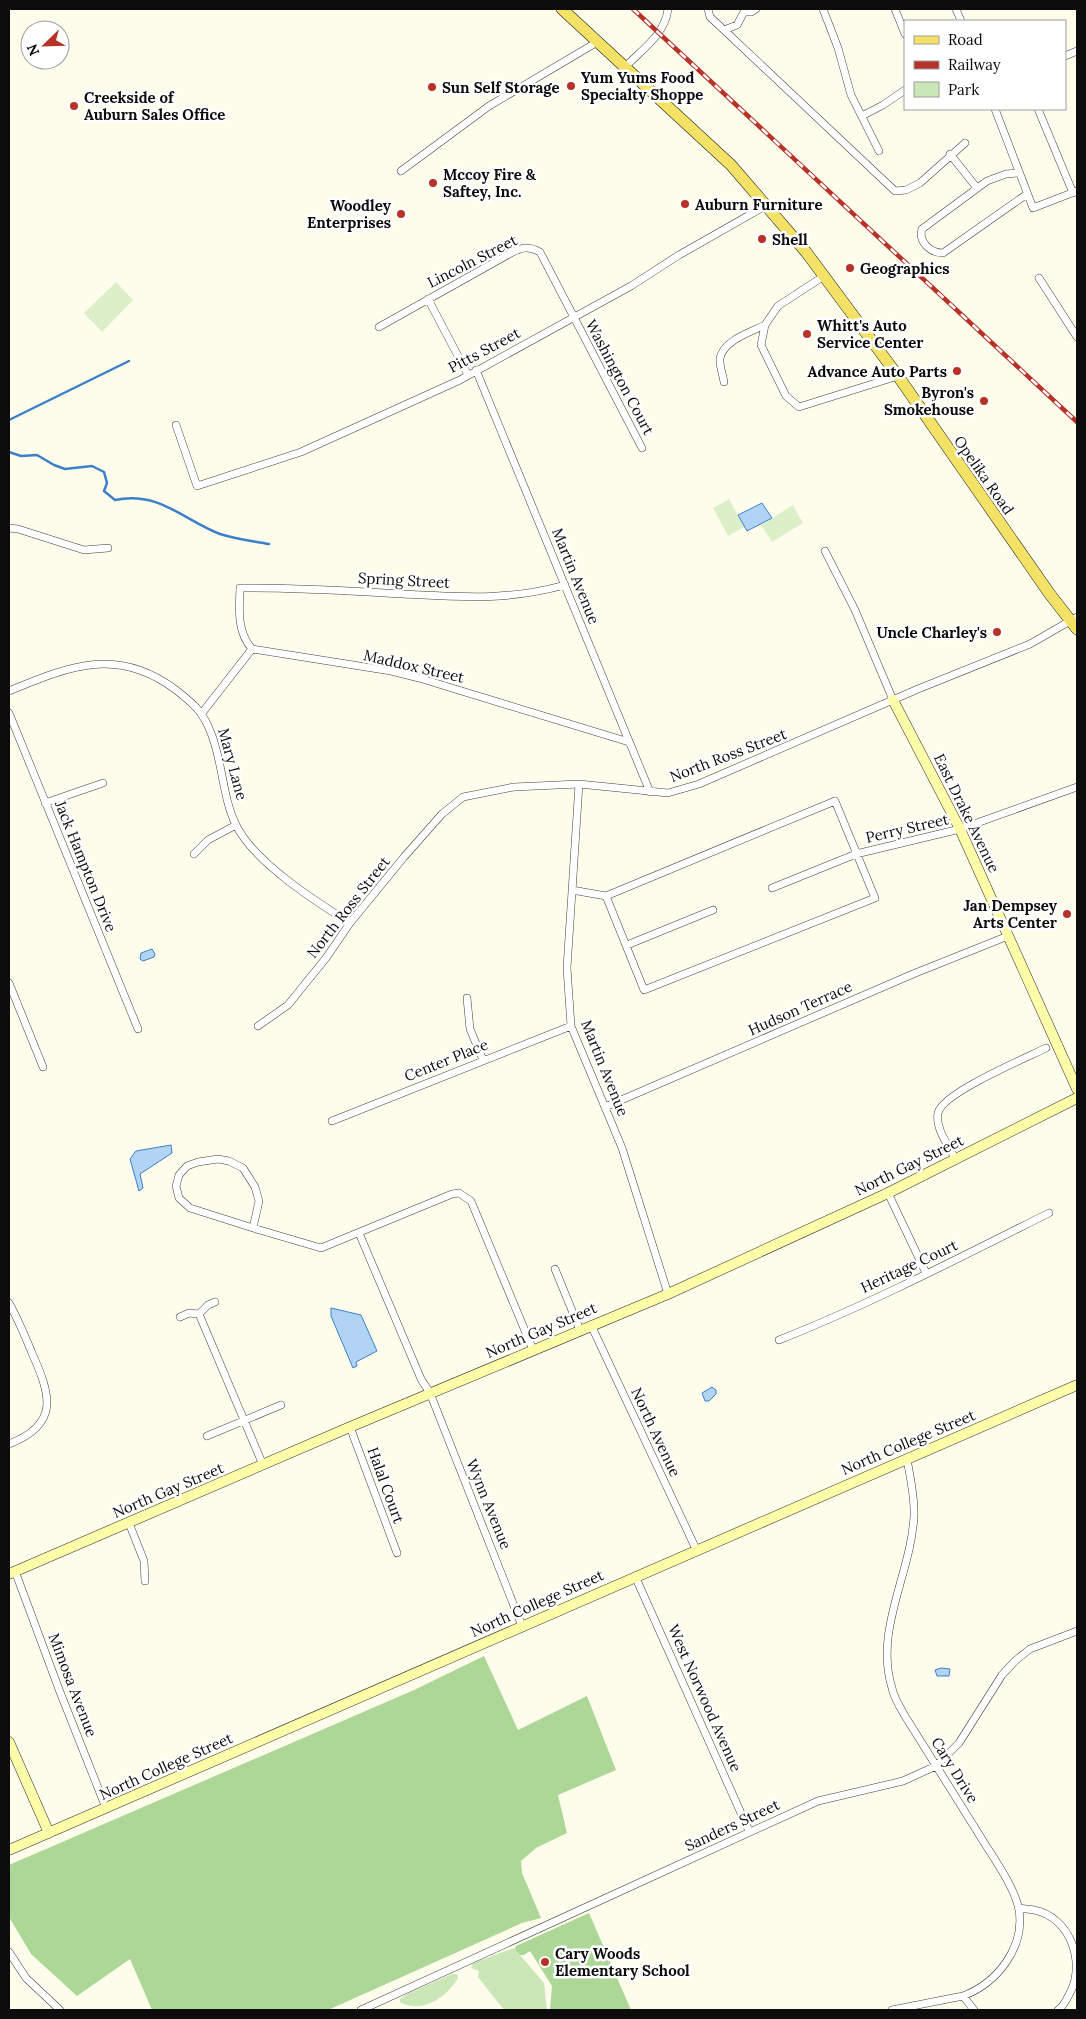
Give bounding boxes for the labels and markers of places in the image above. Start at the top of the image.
place label: Yum Yums Food Specialty Shoppe [581,68,703,104]
place label: Sun Self Storage [442,78,560,97]
marker: Yum Yums Food Specialty Shoppe [565,80,577,92]
marker: Sun Self Storage [426,81,438,93]
place label: Creekside of Auburn Sales Office [84,88,225,124]
marker: Creekside of Auburn Sales Office [68,100,80,112]
place label: Mccoy Fire & Saftey, Inc. [443,165,537,201]
marker: Mccoy Fire & Saftey, Inc. [427,177,439,189]
place label: Auburn Furniture [695,195,823,214]
place label: Woodley Enterprises [307,196,392,232]
marker: Auburn Furniture [679,198,691,210]
marker: Woodley Enterprises [395,208,407,220]
place label: Shell [772,230,808,249]
marker: Shell [756,233,768,245]
place label: Geographics [860,259,949,278]
marker: Geographics [844,262,856,274]
place label: Whitt's Auto Service Center [817,316,924,352]
marker: Whitt's Auto Service Center [801,328,813,340]
place label: Advance Auto Parts [808,362,947,381]
marker: Advance Auto Parts [951,365,963,377]
place label: Byron's Smokehouse [884,383,974,419]
marker: Byron's Smokehouse [978,395,990,407]
place label: Uncle Charley's [877,623,987,642]
marker: Uncle Charley's [991,626,1003,638]
place label: Jan Dempsey Arts Center [964,896,1058,932]
marker: Jan Dempsey Arts Center [1061,908,1073,920]
place label: Cary Woods Elementary School [555,1944,690,1980]
marker: Cary Woods Elementary School [539,1956,551,1968]

